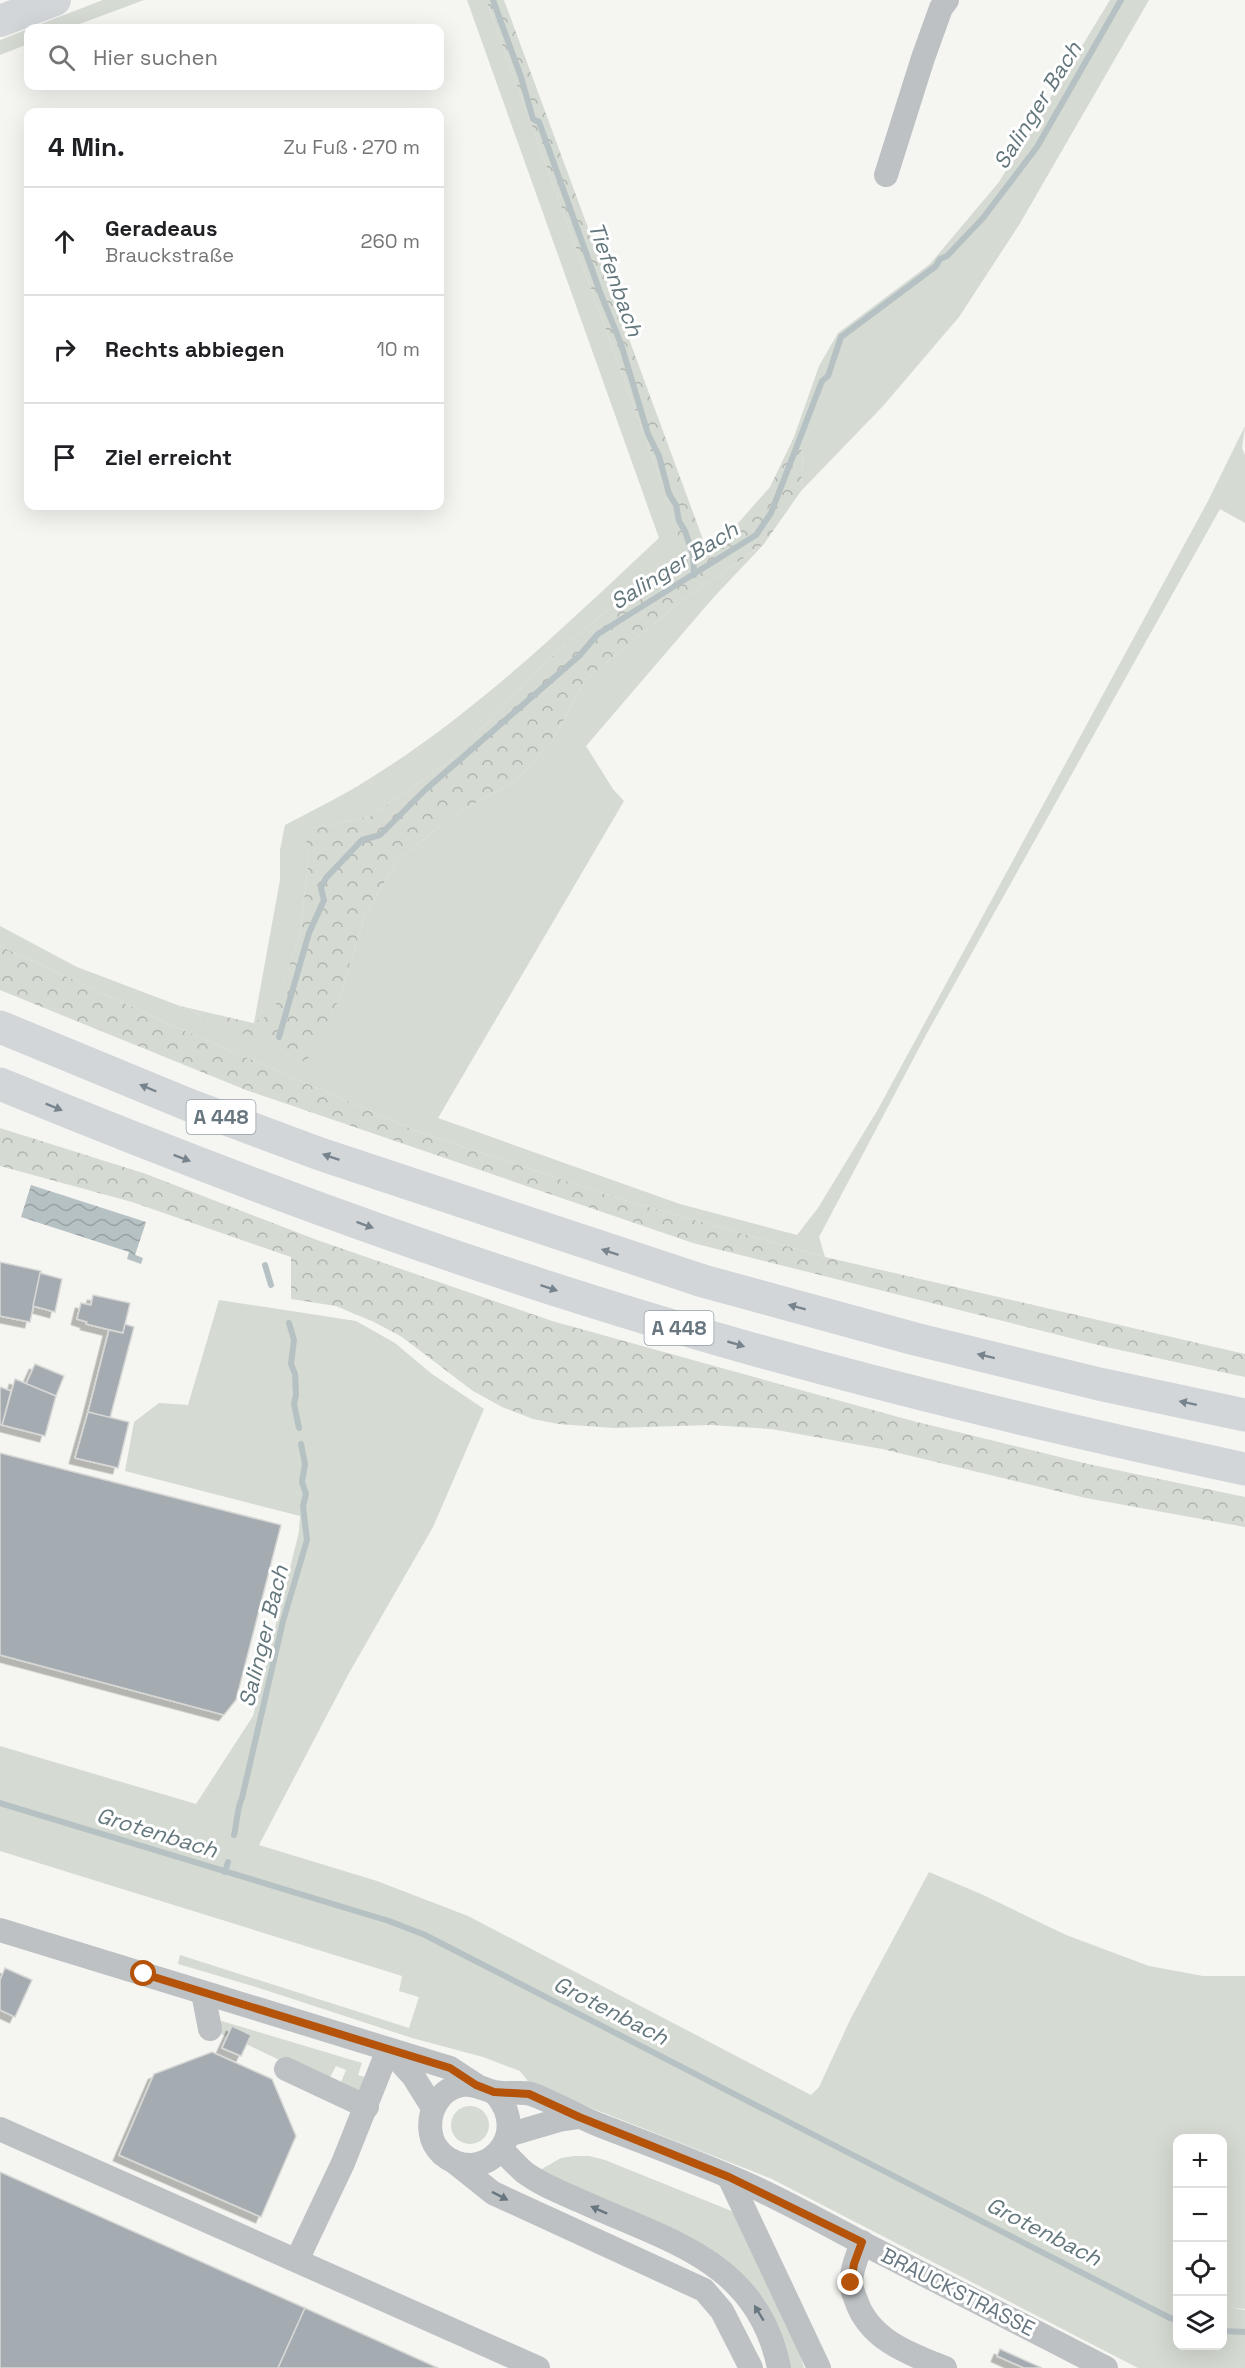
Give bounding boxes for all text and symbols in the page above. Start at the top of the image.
search box [24,24,444,90]
water label: Salinger Bach [987,36,1088,174]
icon: search [45,41,78,74]
text: Hier suchen [93,43,218,71]
text: 4 Min. [48,130,125,164]
text: Zu Fuß · 270 m [283,134,420,160]
text: Geradeaus [105,214,217,242]
water label: Tiefenbach [582,218,650,340]
icon: ahead [48,225,81,258]
text: 260 m [361,228,420,254]
text: Brauckstraße [105,242,234,268]
icon: right [48,333,81,366]
text: Rechts abbiegen [105,335,285,363]
text: 10 m [376,336,420,362]
icon: arrive [48,441,81,474]
text: Ziel erreicht [105,443,232,471]
water label: Salinger Bach [605,514,743,615]
one-way arrow [139,1083,157,1093]
road number: A 448 [186,1100,256,1134]
one-way arrow [45,1103,63,1112]
one-way arrow [322,1152,340,1162]
one-way arrow [173,1154,191,1164]
one-way arrow [356,1221,374,1231]
one-way arrow [601,1246,619,1256]
one-way arrow [540,1284,558,1293]
one-way arrow [788,1302,806,1312]
road number: A 448 [644,1311,714,1345]
one-way arrow [727,1340,745,1349]
one-way arrow [976,1351,995,1361]
one-way arrow [1178,1397,1197,1407]
water label: Salinger Bach [232,1562,294,1710]
water label: Grotenbach [93,1800,221,1864]
route start [130,1960,156,1986]
water label: Grotenbach [549,1969,673,2051]
map controls [1173,2134,1227,2350]
button: + [1173,2134,1227,2188]
button: − [1173,2188,1227,2242]
water label: Grotenbach [982,2190,1106,2272]
one-way arrow [492,2191,509,2201]
one-way arrow [591,2205,608,2214]
street label: BRAUCKSTRASSE [877,2241,1040,2342]
button: locate [1173,2242,1227,2296]
route end [837,2269,863,2295]
button: layers [1173,2296,1227,2350]
one-way arrow [754,2305,765,2321]

